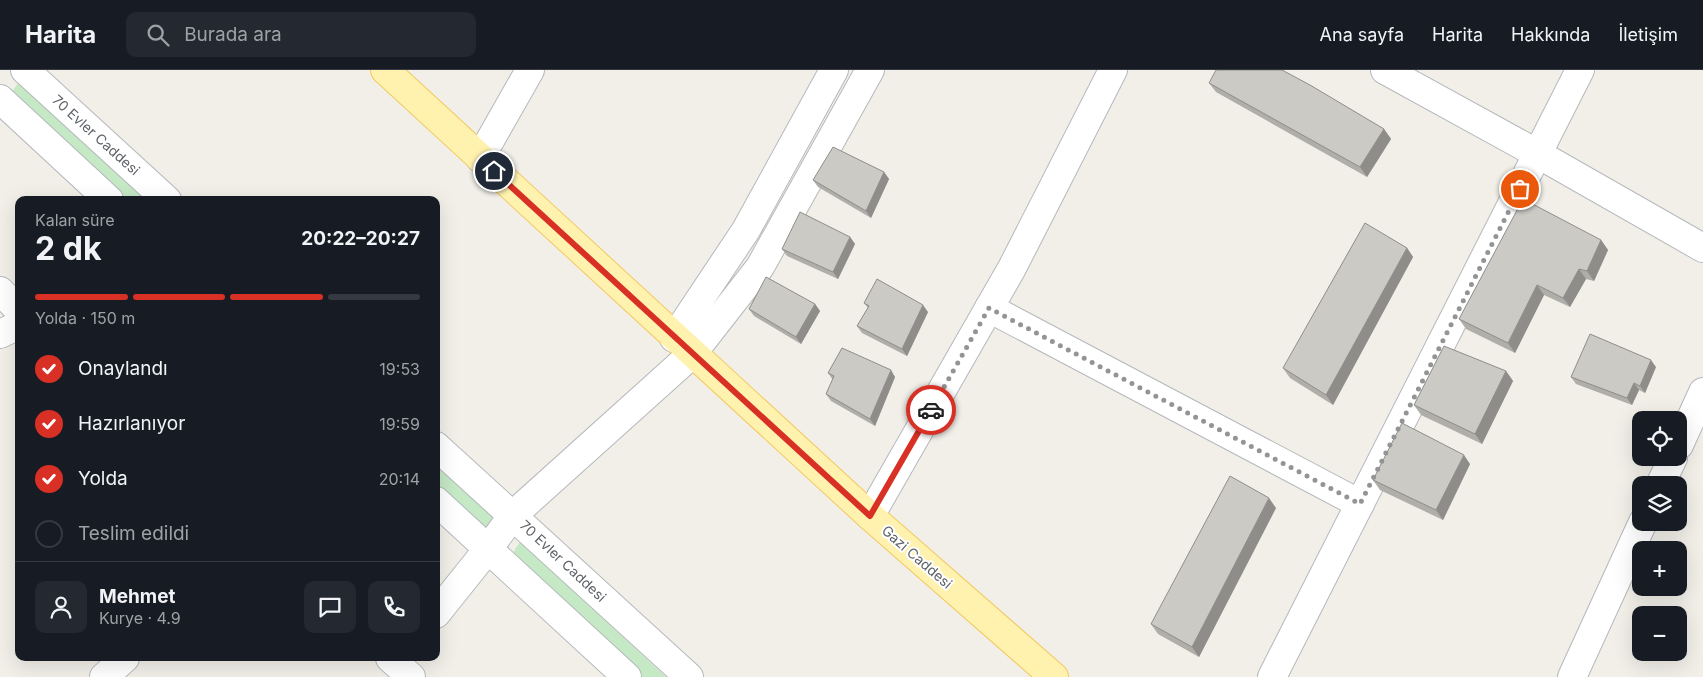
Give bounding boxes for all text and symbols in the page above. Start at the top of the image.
search box [126,12,476,57]
text: Harita [25,20,96,49]
icon: search [144,21,172,49]
text: Burada ara [184,23,282,46]
text: Ana sayfa [1320,24,1404,45]
text: Harita [1432,24,1483,45]
text: Hakkında [1511,24,1590,45]
text: İletişim [1618,24,1678,45]
street label: 70 Evler Caddesi [49,91,144,178]
pin [473,150,515,192]
icon: home [480,157,508,185]
pin [1499,168,1541,210]
icon: bag [1506,175,1534,203]
text: Kalan süre [35,210,115,230]
text: 20:22–20:27 [301,227,420,250]
text: 2 dk [35,229,101,268]
text: Yolda · 150 m [35,308,135,328]
icon: check [35,355,63,383]
text: Onaylandı [78,357,168,380]
text: 19:53 [379,359,420,379]
courier [906,385,956,435]
icon: car [917,396,945,424]
icon: check [35,410,63,438]
map controls [1632,411,1687,661]
button: locate [1632,411,1687,466]
text: Hazırlanıyor [78,412,185,435]
text: 19:59 [379,414,420,434]
icon: check [35,465,63,493]
text: Yolda [78,467,128,490]
text: 20:14 [379,469,420,489]
button: layers [1632,476,1687,531]
street label: 70 Evler Caddesi [517,516,610,605]
street label: Gazi Caddesi [879,521,956,592]
text: Teslim edildi [78,522,189,545]
button: + [1632,541,1687,596]
button: person [35,581,87,633]
button: chat [304,581,356,633]
button: phone [368,581,420,633]
text: Mehmet [99,585,175,608]
button: − [1632,606,1687,661]
text: Kurye · 4.9 [99,608,181,628]

